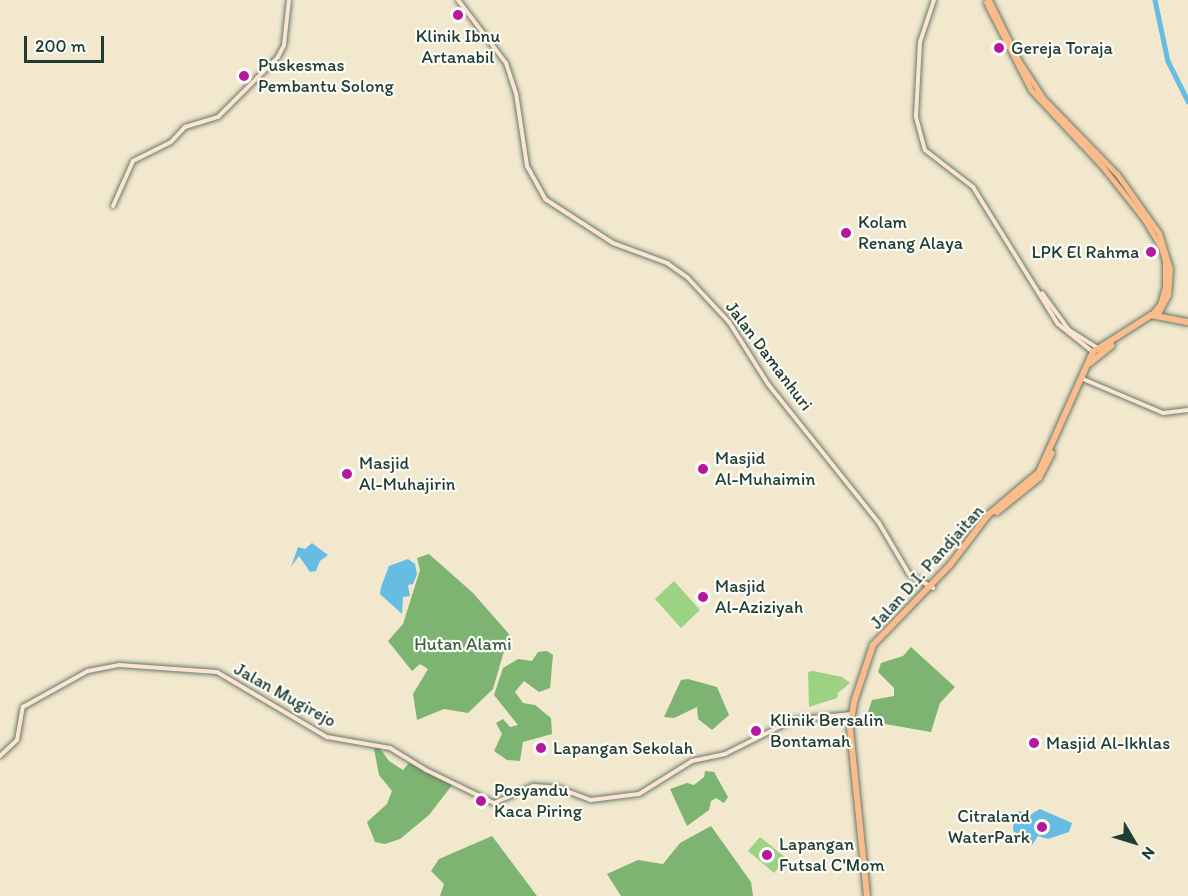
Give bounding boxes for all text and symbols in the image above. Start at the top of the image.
marker: Klinik Ibnu Artanabil [449,6,467,24]
scale bar [27,24,106,62]
place label: Klinik Ibnu Artanabil [416,26,500,68]
text: 200 m [35,35,86,57]
place label: Gereja Toraja [1011,37,1113,59]
marker: Gereja Toraja [992,41,1006,55]
place label: Puskesmas Pembantu Solong [258,55,393,98]
marker: Puskesmas Pembantu Solong [235,67,253,85]
place label: Kolam Renang Alaya [858,212,963,254]
marker: Kolam Renang Alaya [839,226,853,240]
place label: LPK El Rahma [1032,241,1139,263]
marker: LPK El Rahma [1144,245,1158,259]
street label: Jalan Damanhuri [721,297,817,415]
place label: Masjid Al-Muhaimin [715,448,815,490]
place label: Masjid Al-Muhajirin [359,453,455,496]
marker: Masjid Al-Muhaimin [696,462,710,476]
marker: Masjid Al-Muhajirin [340,467,354,481]
street label: Jalan D.I. Pandjaitan [866,501,988,633]
place label: Masjid Al-Aziziyah [715,576,803,618]
marker: Masjid Al-Aziziyah [696,590,710,604]
park label: Hutan Alami [415,633,511,655]
street label: Jalan Mugirejo [231,658,339,732]
place label: Klinik Bersalin Bontamah [770,710,883,752]
marker: Klinik Bersalin Bontamah [747,722,765,740]
place label: Masjid Al-Ikhlas [1046,732,1170,754]
marker: Masjid Al-Ikhlas [1027,736,1041,750]
place label: Lapangan Sekolah [553,737,693,759]
marker: Lapangan Sekolah [534,741,548,755]
place label: Posyandu Kaca Piring [494,780,582,822]
marker: Posyandu Kaca Piring [472,792,490,810]
place label: Citraland WaterPark [948,806,1030,848]
north arrow [1104,812,1164,872]
marker: Citraland WaterPark [1035,820,1049,834]
place label: Lapangan Futsal C'Mom [779,834,885,876]
text: N [1138,843,1159,863]
marker: Lapangan Futsal C'Mom [760,848,774,862]

